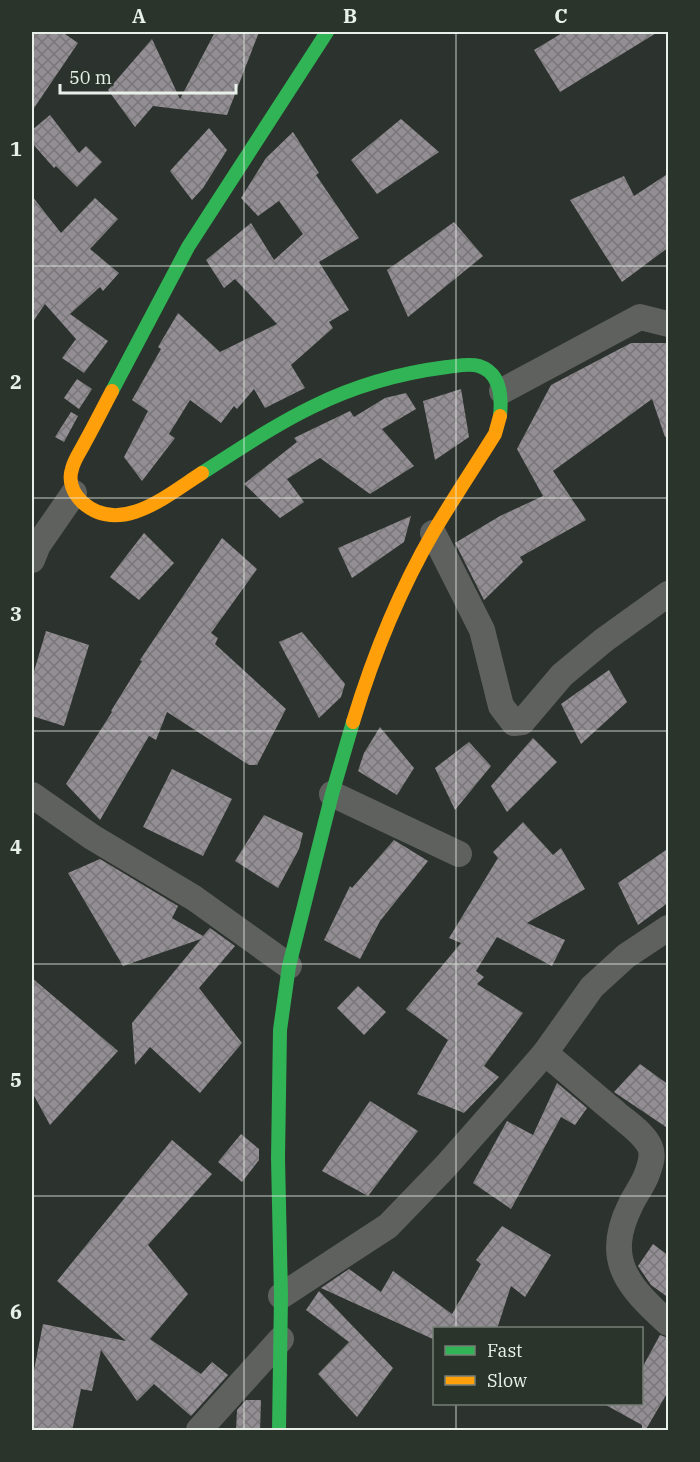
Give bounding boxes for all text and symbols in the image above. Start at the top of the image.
text: A [132,2,146,29]
text: B [343,2,357,29]
text: C [554,2,568,29]
scale bar [60,57,236,95]
text: 50 m [69,66,112,89]
text: 1 [10,135,22,162]
text: 2 [10,368,22,395]
text: 3 [10,600,22,627]
text: 4 [10,833,22,860]
text: 5 [10,1066,22,1093]
text: 6 [10,1298,22,1325]
legend [433,1327,643,1405]
text: Fast [487,1339,522,1362]
text: Slow [487,1369,527,1392]

